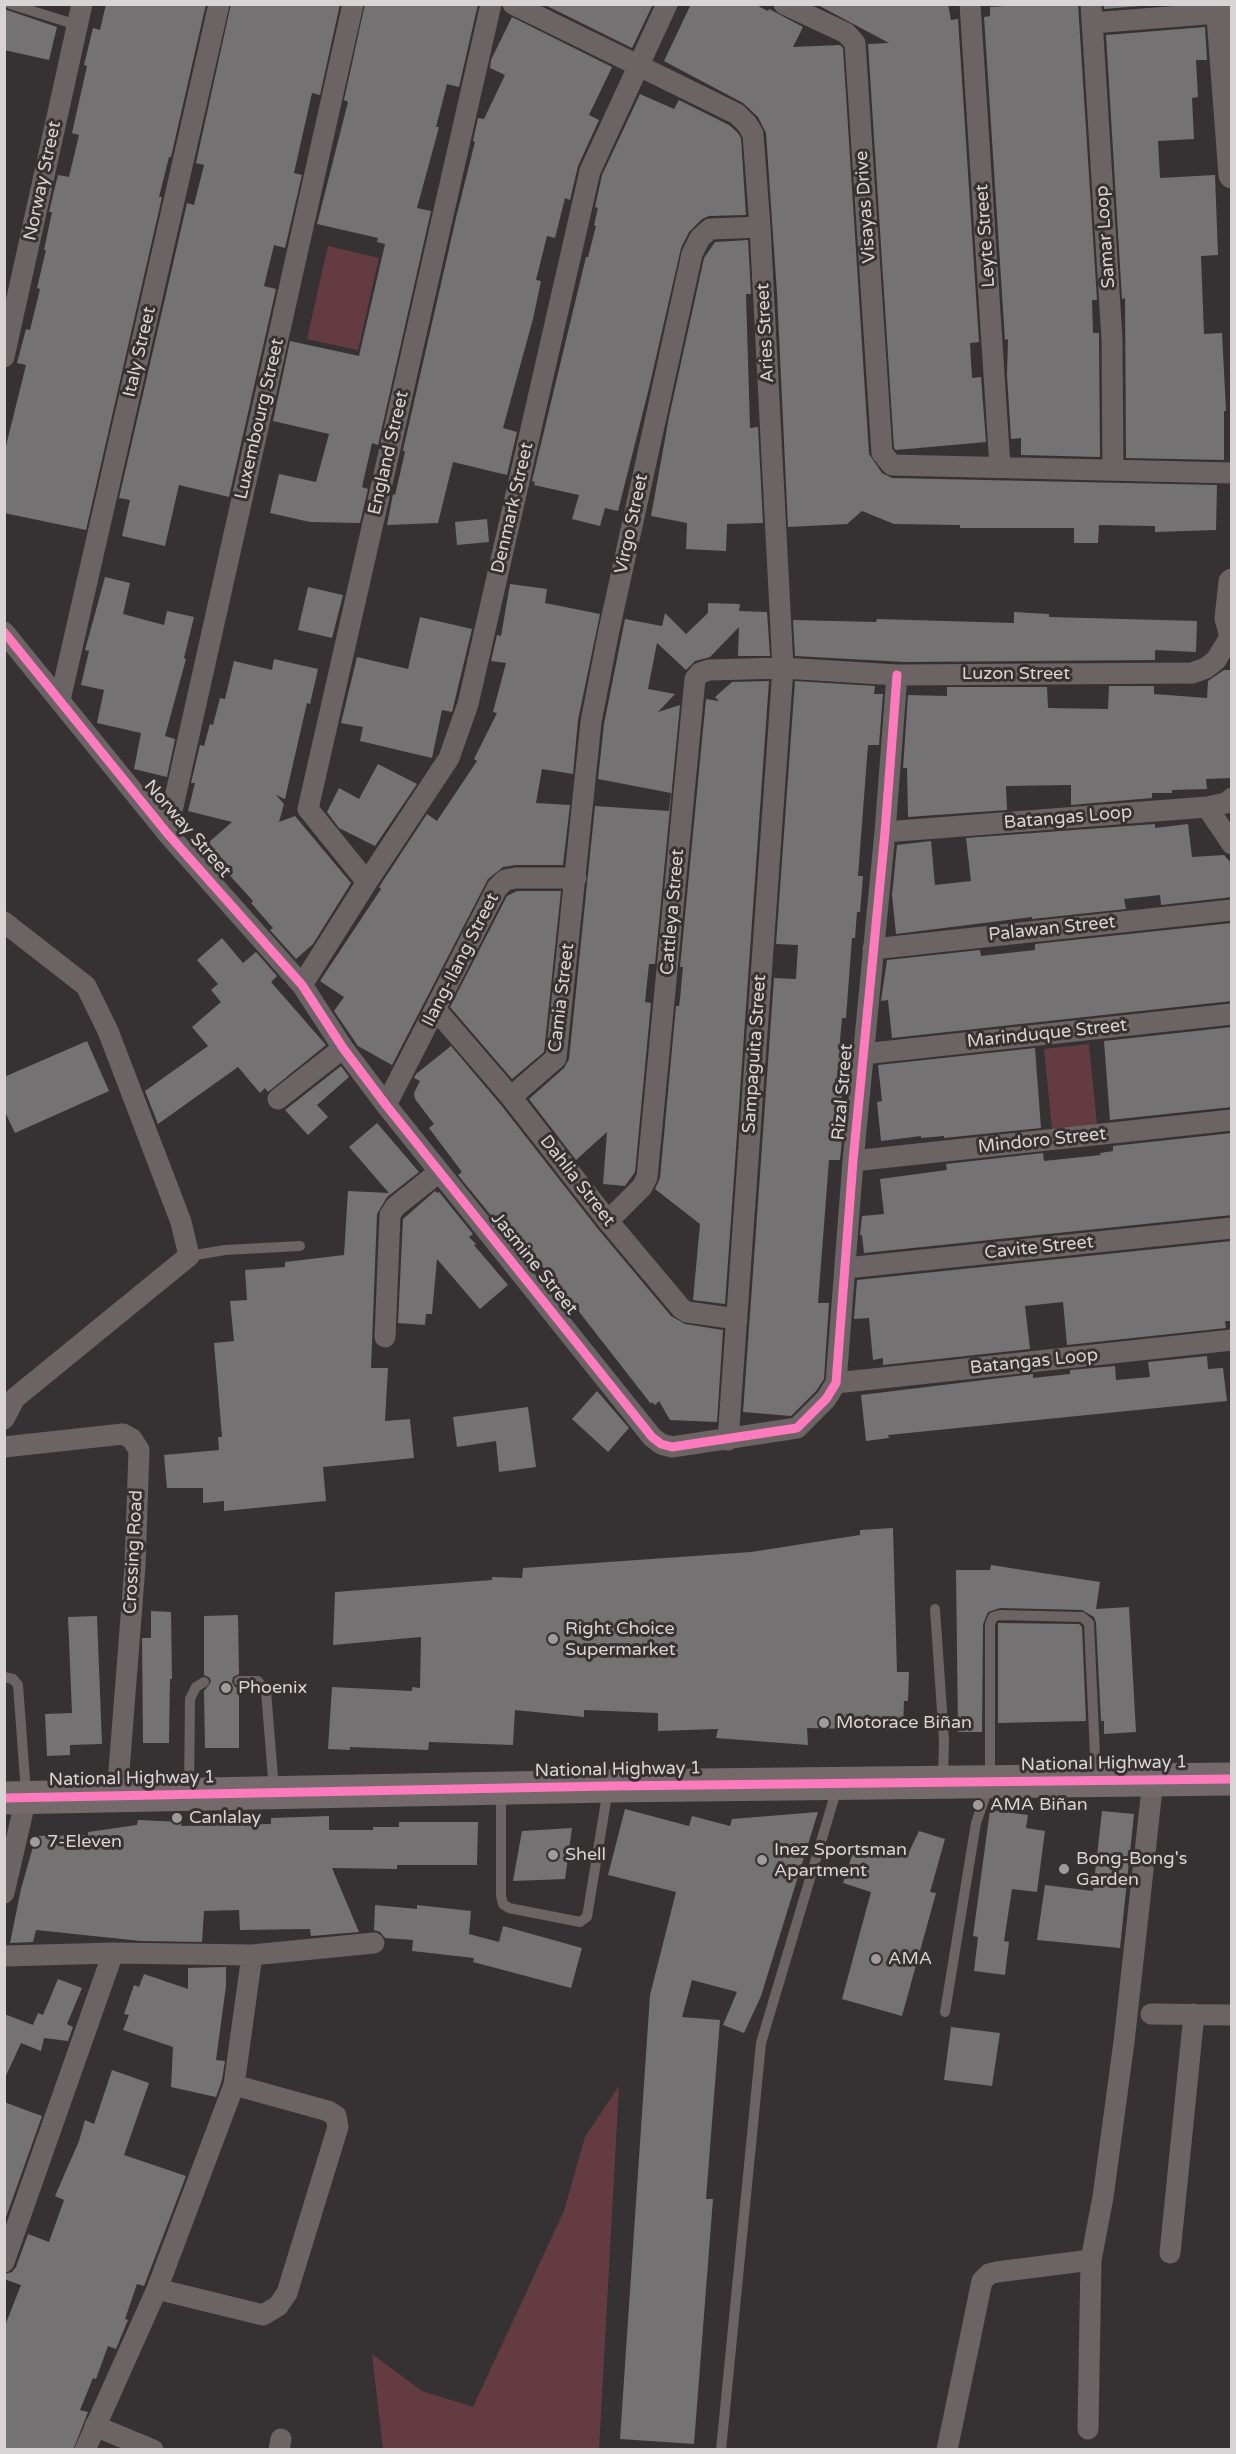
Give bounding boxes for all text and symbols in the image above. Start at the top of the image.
street label: Norway Street [20,119,66,243]
street label: Visayas Drive [851,150,881,264]
street label: Leyte Street [972,184,1000,288]
street label: Samar Loop [1092,185,1120,289]
street label: Aries Street [753,283,779,383]
street label: Italy Street [119,305,161,399]
street label: Luxembourg Street [231,336,289,502]
street label: England Street [364,389,414,517]
street label: Denmark Street [487,440,539,576]
street label: Virgo Street [611,472,653,576]
street label: Luzon Street [962,663,1070,685]
street label: Norway Street [139,776,235,882]
street label: Batangas Loop [1003,802,1133,834]
street label: Cattleya Street [657,848,689,976]
street label: Ilang-Ilang Street [418,890,504,1030]
street label: Palawan Street [987,912,1117,946]
street label: Camia Street [545,942,579,1054]
street label: Sampaguita Street [739,974,771,1134]
street label: Marinduque Street [966,1015,1128,1053]
street label: Rizal Street [828,1043,858,1141]
street label: Mindoro Street [977,1124,1107,1158]
street label: Dahlia Street [535,1131,619,1231]
street label: Jasmine Street [486,1208,582,1320]
street label: Cavite Street [983,1232,1095,1264]
street label: Batangas Loop [969,1345,1099,1379]
street label: Crossing Road [120,1490,148,1614]
place label: Right Choice Supermarket [565,1618,676,1660]
marker: Right Choice Supermarket [546,1632,560,1646]
place label: Phoenix [238,1677,307,1699]
marker: Phoenix [219,1681,233,1695]
place label: Motorace Biñan [836,1712,972,1734]
marker: Motorace Biñan [817,1716,831,1730]
street label: National Highway 1 [1020,1752,1188,1776]
street label: National Highway 1 [534,1758,702,1782]
street label: National Highway 1 [48,1767,216,1791]
place label: AMA Biñan [990,1794,1088,1816]
marker: AMA Biñan [971,1798,985,1812]
place label: Canlalay [189,1807,261,1829]
marker: Canlalay [170,1811,184,1825]
place label: 7-Eleven [47,1831,122,1853]
marker: 7-Eleven [28,1835,42,1849]
place label: Inez Sportsman Apartment [774,1839,907,1882]
place label: Shell [565,1844,606,1866]
marker: Shell [546,1848,560,1862]
place label: Bong-Bong's Garden [1076,1848,1187,1890]
marker: Inez Sportsman Apartment [755,1853,769,1867]
marker: Bong-Bong's Garden [1057,1862,1071,1876]
place label: AMA [888,1948,932,1970]
marker: AMA [869,1952,883,1966]

